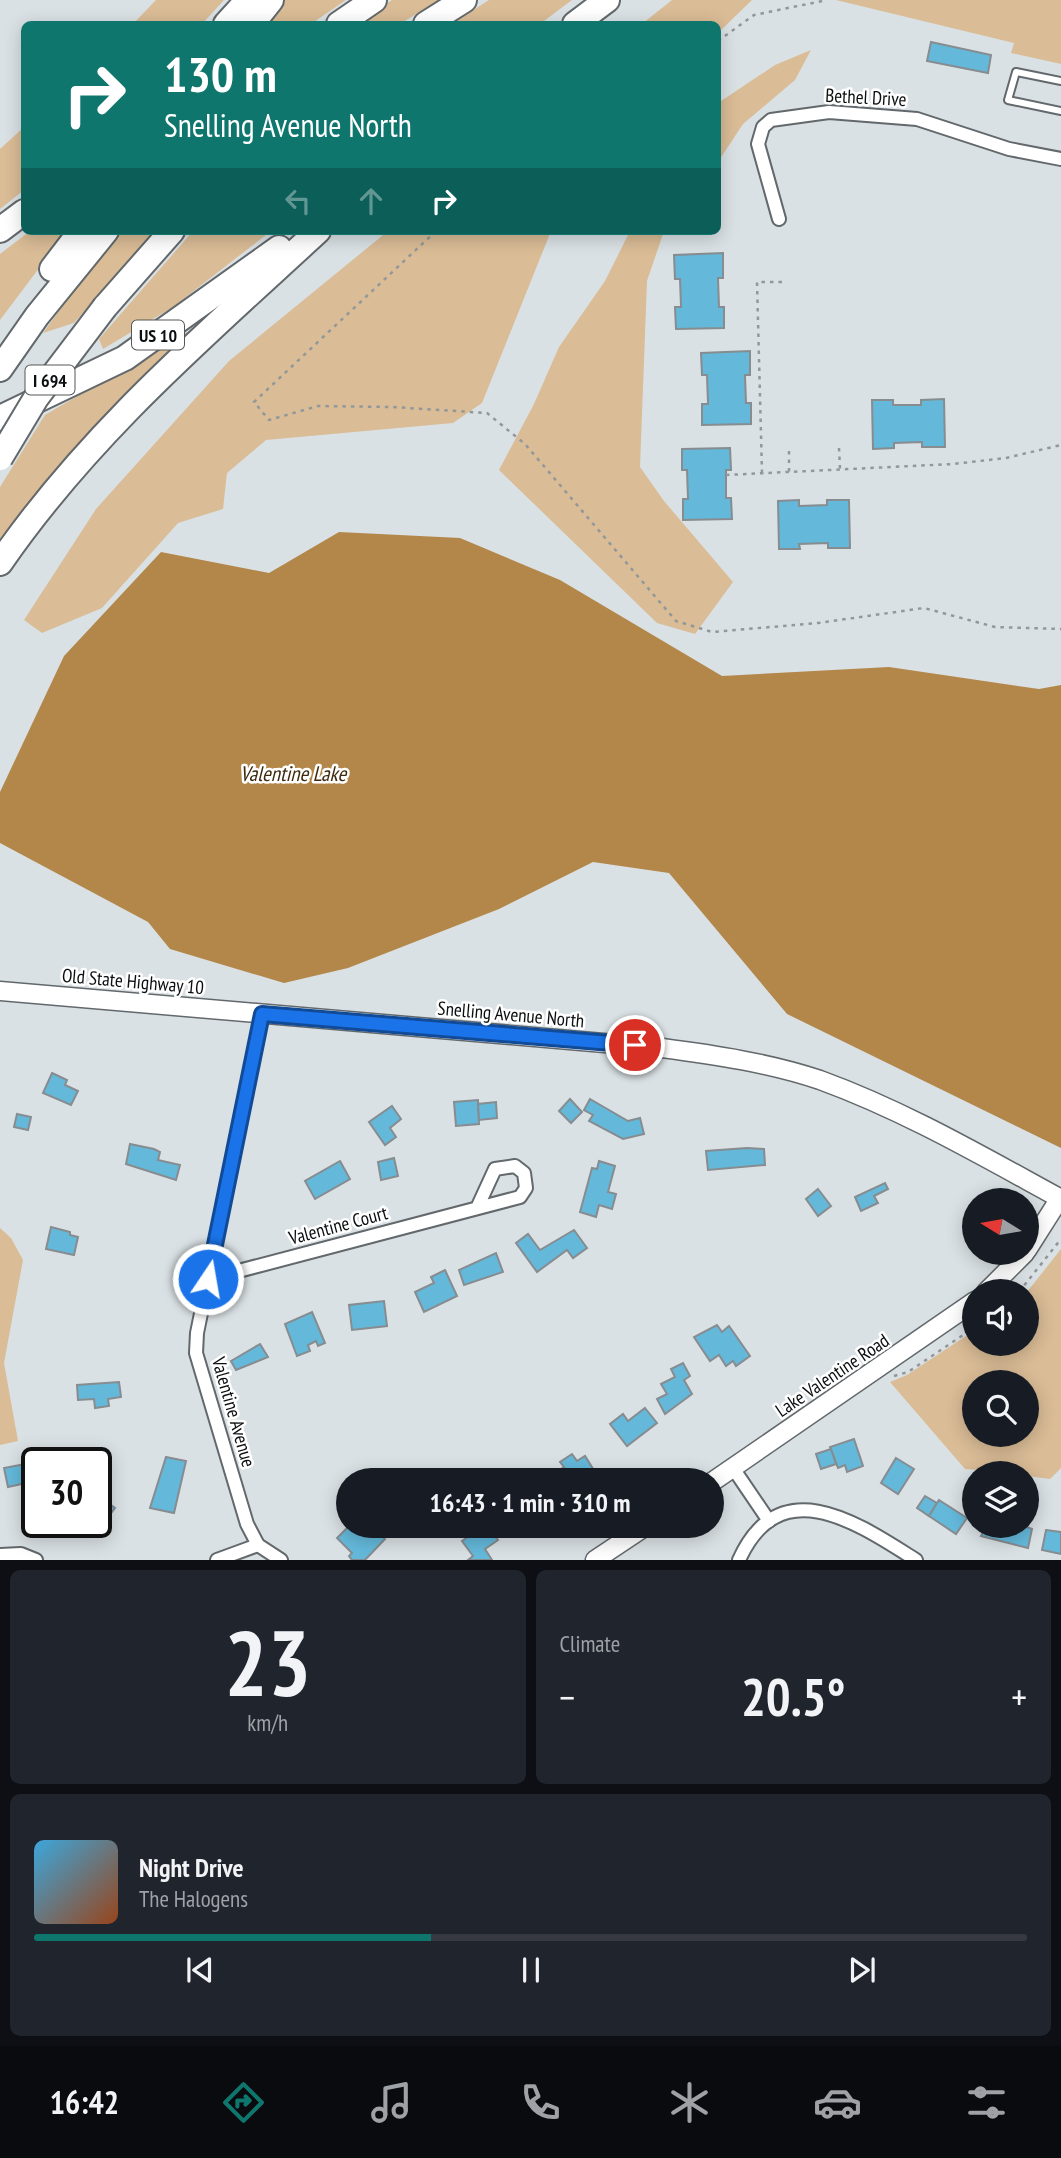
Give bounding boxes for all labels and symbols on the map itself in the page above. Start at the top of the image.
street label: Bethel Drive [825,83,907,111]
road number: US 10 [132,320,184,349]
road number: I 694 [26,366,74,394]
water label: Valentine Lake [240,760,347,787]
street label: Old State Highway 10 [61,963,205,999]
street label: Snelling Avenue North [437,996,585,1032]
pin [605,1015,665,1075]
north arrow [962,1188,1040,1265]
street label: Valentine Court [285,1200,391,1250]
position arrow [171,1242,245,1316]
street label: Lake Valentine Road [771,1328,893,1422]
street label: Valentine Avenue [207,1353,261,1470]
speed limit sign: 30 [21,1447,112,1538]

